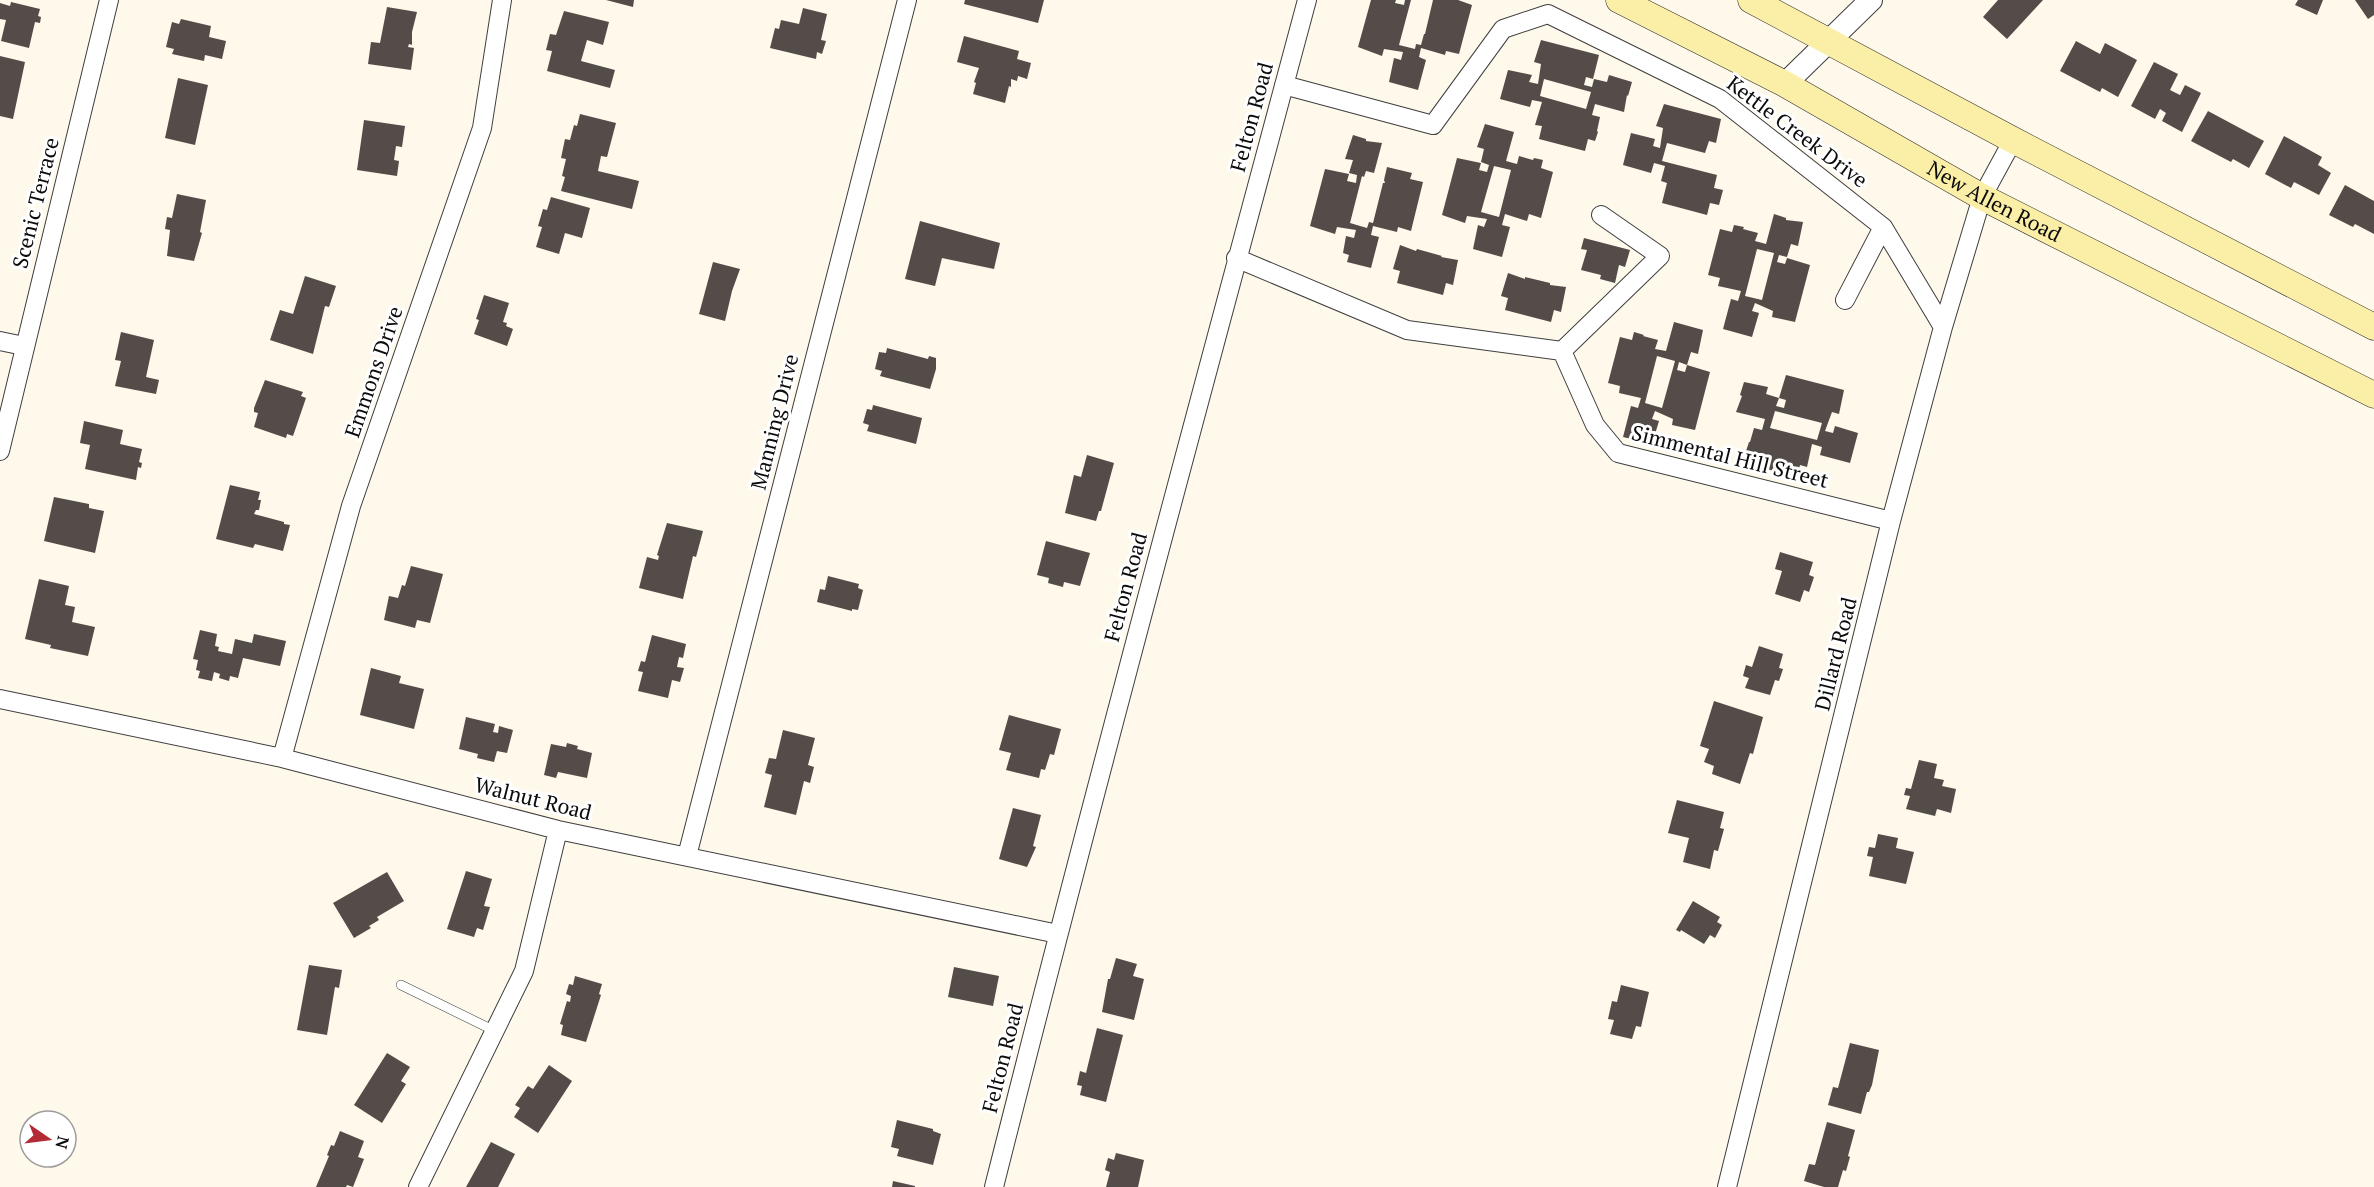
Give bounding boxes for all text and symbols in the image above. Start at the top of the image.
street label: Felton Road [1223,59,1279,175]
street label: Kettle Creek Drive [1722,69,1874,193]
street label: Scenic Terrace [5,134,65,271]
street label: New Allen Road [1922,154,2067,248]
street label: Emmons Drive [338,302,409,441]
street label: Manning Drive [744,351,804,492]
street label: Simmental Hill Street [1629,418,1832,494]
street label: Felton Road [1097,529,1153,645]
street label: Dillard Road [1807,594,1863,713]
street label: Walnut Road [472,770,595,826]
street label: Felton Road [975,1000,1029,1116]
north arrow [18,1109,78,1169]
text: N [50,1134,75,1151]

